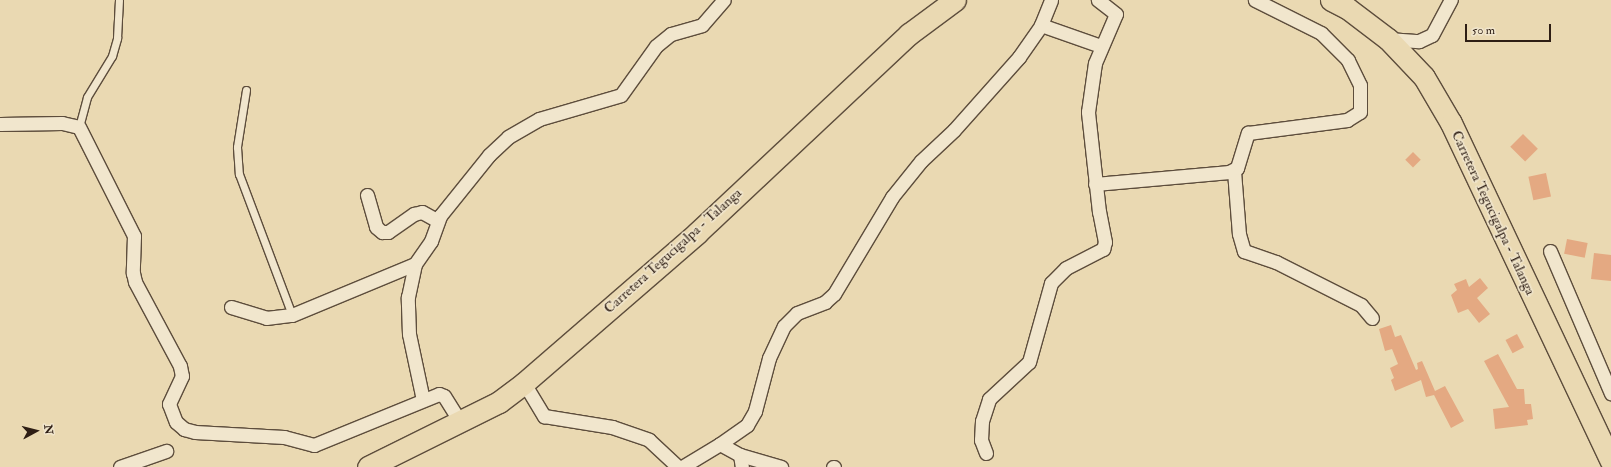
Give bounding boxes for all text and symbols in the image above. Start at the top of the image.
scale bar [1467,16,1553,42]
text: 50 m [1472,23,1495,38]
street label: Carretera Tegucigalpa - Talanga [1448,128,1538,298]
street label: Carretera Tegucigalpa - Talanga [601,185,745,317]
north arrow [16,411,56,451]
text: N [41,424,55,435]

